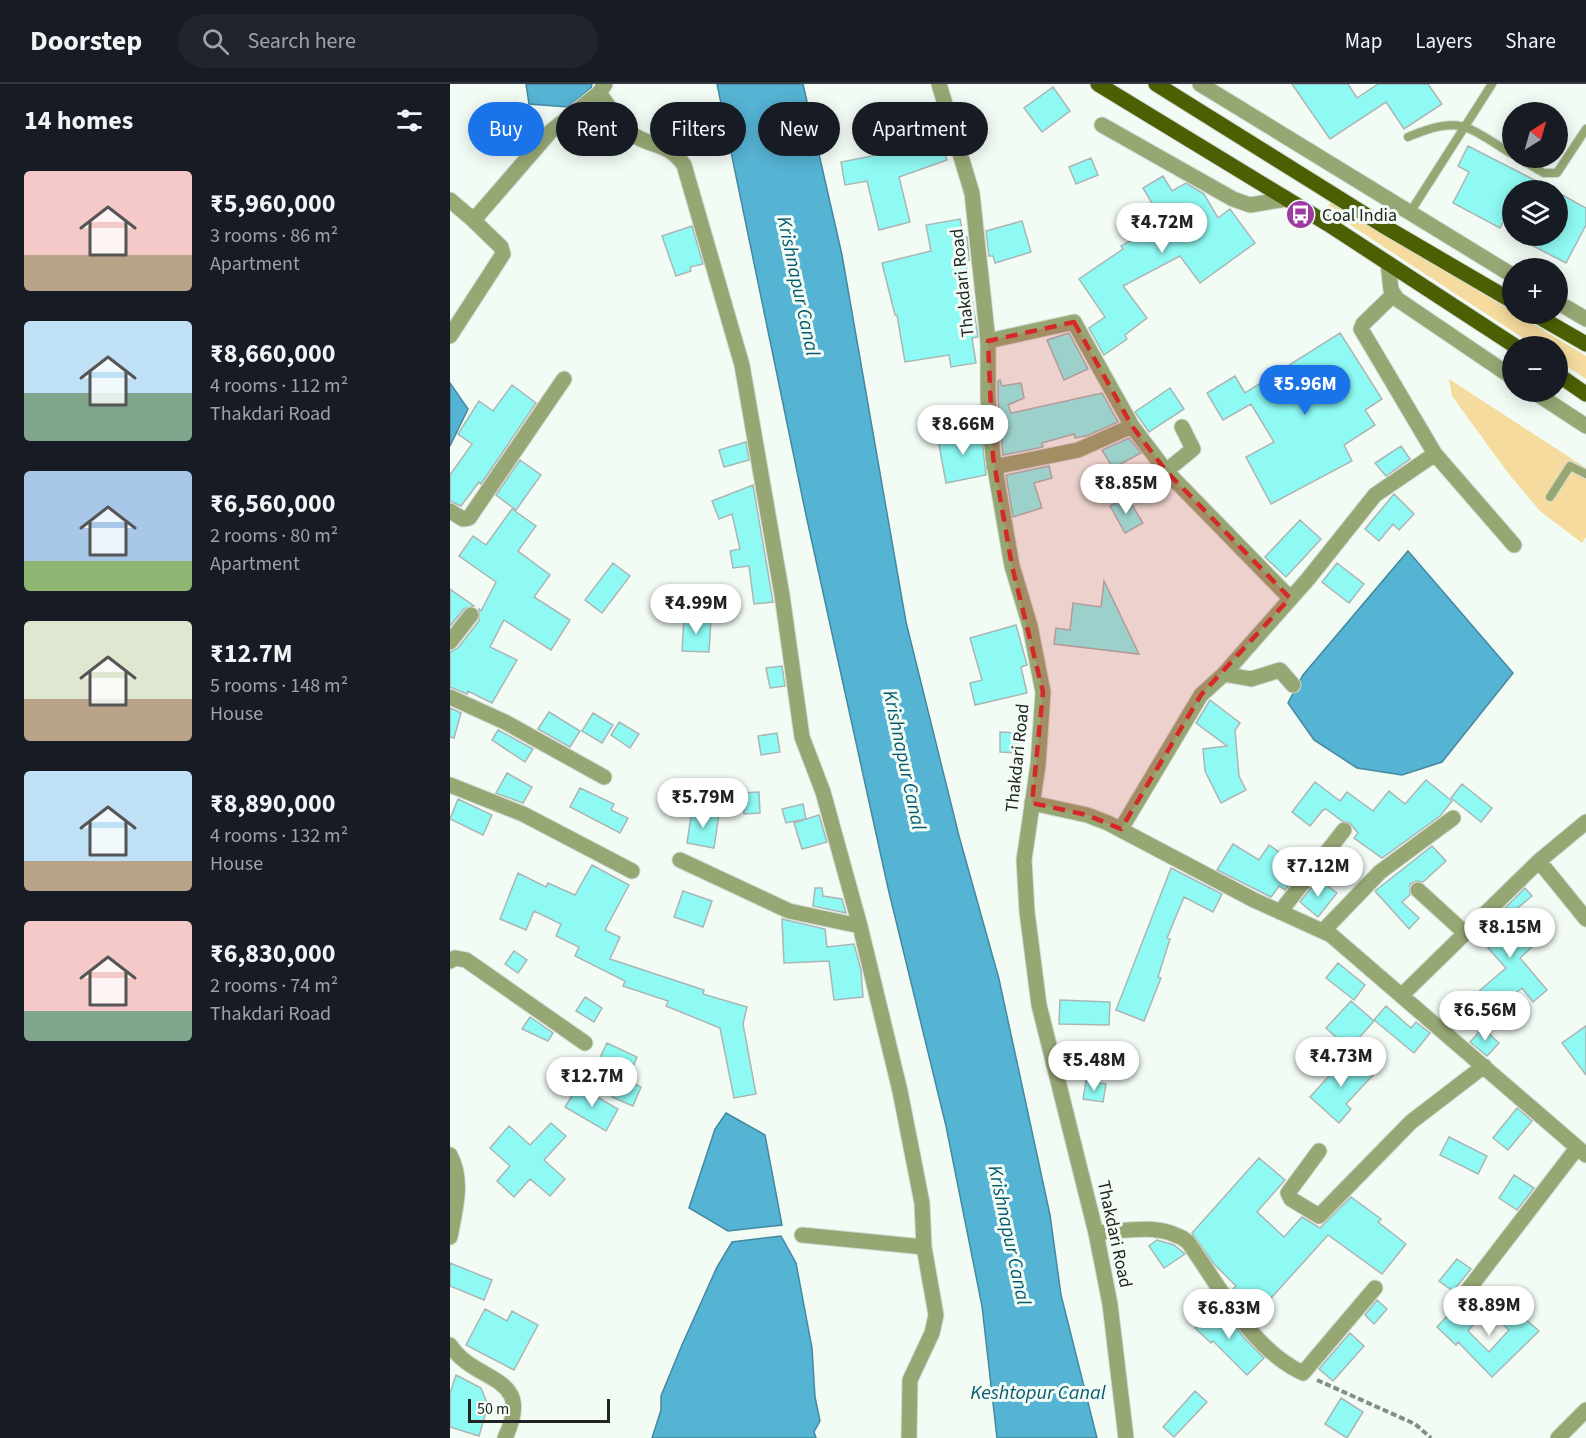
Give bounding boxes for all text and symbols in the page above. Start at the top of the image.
search box [178,14,598,68]
text: Doorstep [30,21,142,61]
icon: search [199,25,232,58]
text: Search here [247,25,356,57]
text: Map [1345,26,1382,56]
text: Layers [1415,26,1472,56]
text: Share [1505,26,1556,56]
text: 14 homes [24,102,133,139]
chip: Buy [468,102,544,156]
chip: Rent [556,102,638,156]
chip: Filters [650,102,746,156]
chip: New [758,102,840,156]
chip: Apartment [852,102,988,156]
north arrow [1502,102,1568,168]
map controls [1502,102,1568,402]
icon: filters [393,104,426,137]
button: layers [1502,180,1568,246]
text: ₹5,960,000 [210,185,335,222]
icon: home [72,195,144,267]
bus stop icon: Coal India [1285,199,1317,231]
pin: ₹4.72M [1113,203,1211,254]
place label: Coal India [1322,203,1397,228]
text: ₹4.72M [1130,208,1194,236]
water label: Krishnapur Canal [770,214,827,359]
text: 3 rooms · 86 m² [210,222,338,250]
street label: Thakdari Road [944,227,981,338]
text: Apartment [210,250,300,278]
button: + [1502,258,1568,324]
text: ₹8,660,000 [210,335,335,372]
button: − [1502,336,1568,402]
icon: home [72,345,144,417]
pin: ₹5.96M [1256,365,1354,416]
text: ₹5.96M [1273,370,1337,398]
text: 4 rooms · 112 m² [210,372,348,400]
text: Thakdari Road [210,400,331,428]
pin: ₹8.66M [914,405,1012,456]
text: ₹8.66M [931,410,995,438]
pin: ₹8.85M [1077,464,1175,515]
text: ₹8.85M [1094,469,1158,497]
text: ₹6,560,000 [210,485,335,522]
icon: home [72,495,144,567]
text: 2 rooms · 80 m² [210,522,338,550]
text: Apartment [210,550,300,578]
pin: ₹4.99M [647,584,745,635]
text: ₹4.99M [664,589,728,617]
text: ₹12.7M [210,635,293,672]
icon: home [72,645,144,717]
text: 5 rooms · 148 m² [210,672,348,700]
water label: Krishnapur Canal [876,688,933,833]
text: House [210,700,263,728]
street label: Thakdari Road [999,703,1036,814]
pin: ₹5.79M [654,778,752,829]
text: ₹5.79M [671,783,735,811]
text: ₹8,890,000 [210,785,335,822]
icon: home [72,795,144,867]
text: 4 rooms · 132 m² [210,822,348,850]
pin: ₹7.12M [1269,847,1367,898]
text: House [210,850,263,878]
text: ₹7.12M [1286,852,1350,880]
pin: ₹8.15M [1461,908,1559,959]
text: ₹8.15M [1478,913,1542,941]
text: ₹6,830,000 [210,935,335,972]
icon: home [72,945,144,1017]
text: 2 rooms · 74 m² [210,972,338,1000]
pin: ₹6.56M [1436,991,1534,1042]
text: ₹6.56M [1453,996,1517,1024]
text: Thakdari Road [210,1000,331,1028]
pin: ₹4.73M [1292,1037,1390,1088]
pin: ₹5.48M [1045,1041,1143,1092]
text: ₹4.73M [1309,1042,1373,1070]
text: ₹5.48M [1062,1046,1126,1074]
pin: ₹12.7M [543,1057,641,1108]
text: ₹12.7M [560,1062,624,1090]
water label: Krishnapur Canal [981,1163,1038,1308]
street label: Thakdari Road [1091,1178,1138,1290]
pin: ₹8.89M [1440,1286,1538,1337]
pin: ₹6.83M [1180,1289,1278,1340]
text: ₹8.89M [1457,1291,1521,1319]
text: ₹6.83M [1197,1294,1261,1322]
water label: Keshtopur Canal [970,1379,1106,1407]
scale bar [468,1396,610,1424]
text: 50 m [477,1398,509,1420]

